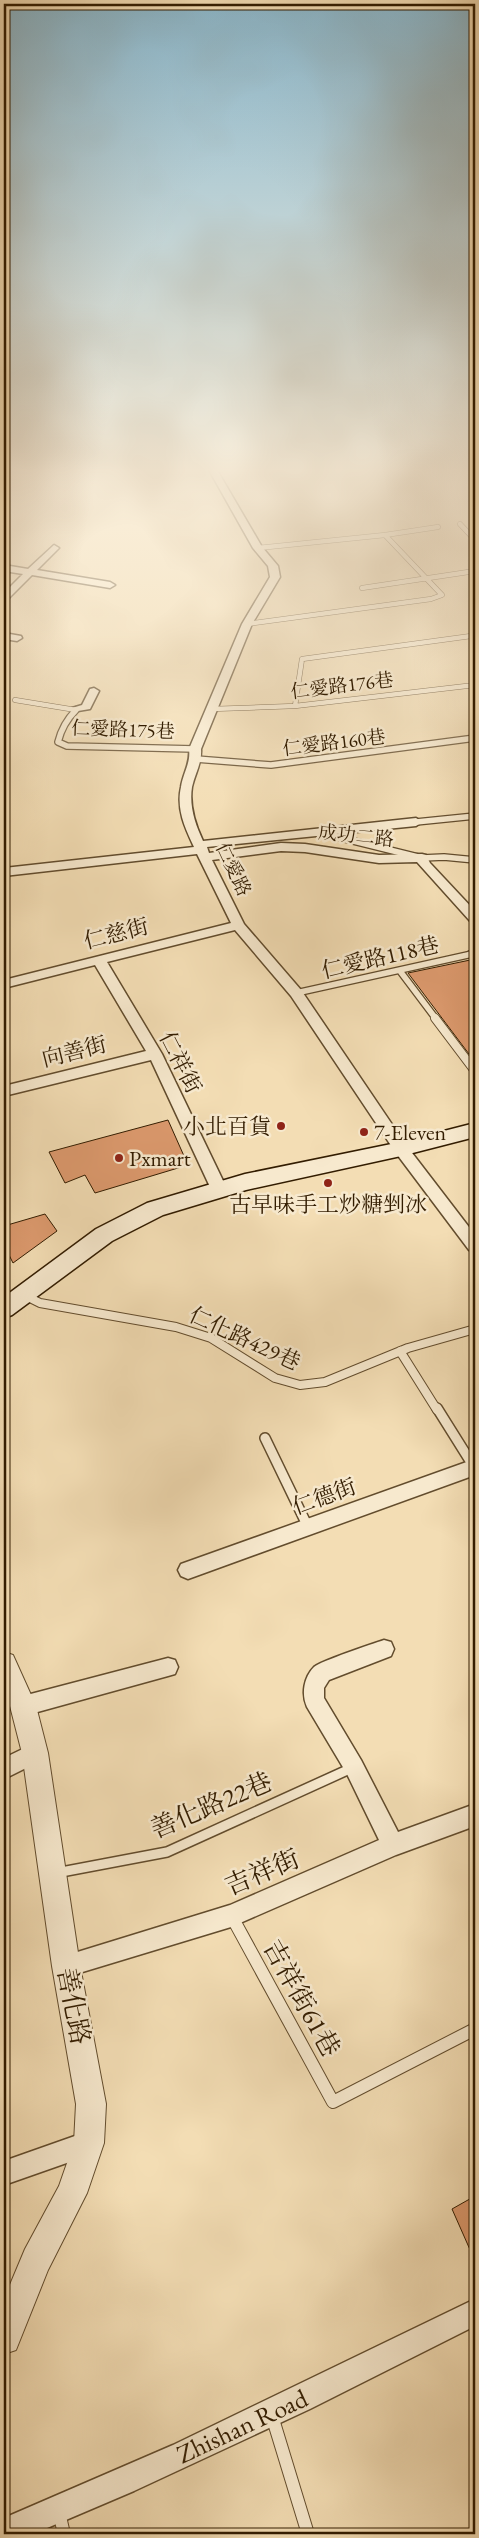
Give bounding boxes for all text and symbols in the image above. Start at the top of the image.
street label: 仁愛路176巷 [289,667,395,704]
street label: 仁愛路175巷 [71,715,175,744]
street label: 仁愛路160巷 [281,724,387,761]
street label: 成功二路 [317,819,395,852]
street label: 仁愛路 [210,838,257,900]
street label: 仁慈街 [81,911,152,956]
street label: 仁愛路118巷 [319,930,442,985]
street label: 仁祥街 [153,1026,208,1098]
street label: 向善街 [39,1029,110,1074]
place label: 小北百貨 [183,1112,271,1141]
place label: 7-Eleven [374,1118,447,1147]
marker: 小北百貨 [275,1120,287,1132]
marker: 7-Eleven [358,1126,370,1138]
place label: Pxmart [129,1144,191,1173]
marker: Pxmart [113,1152,125,1164]
marker: 古早味手工炒糖剉冰 [322,1177,334,1189]
place label: 古早味手工炒糖剉冰 [229,1190,427,1219]
street label: 仁化路429巷 [184,1300,305,1377]
street label: 仁德街 [288,1472,360,1521]
street label: 善化路22巷 [145,1764,277,1846]
street label: 吉祥街 [219,1841,305,1903]
street label: 吉祥街61巷 [256,1933,348,2063]
street label: 善化路 [50,1964,98,2048]
street label: Zhishan Road [171,2380,314,2471]

